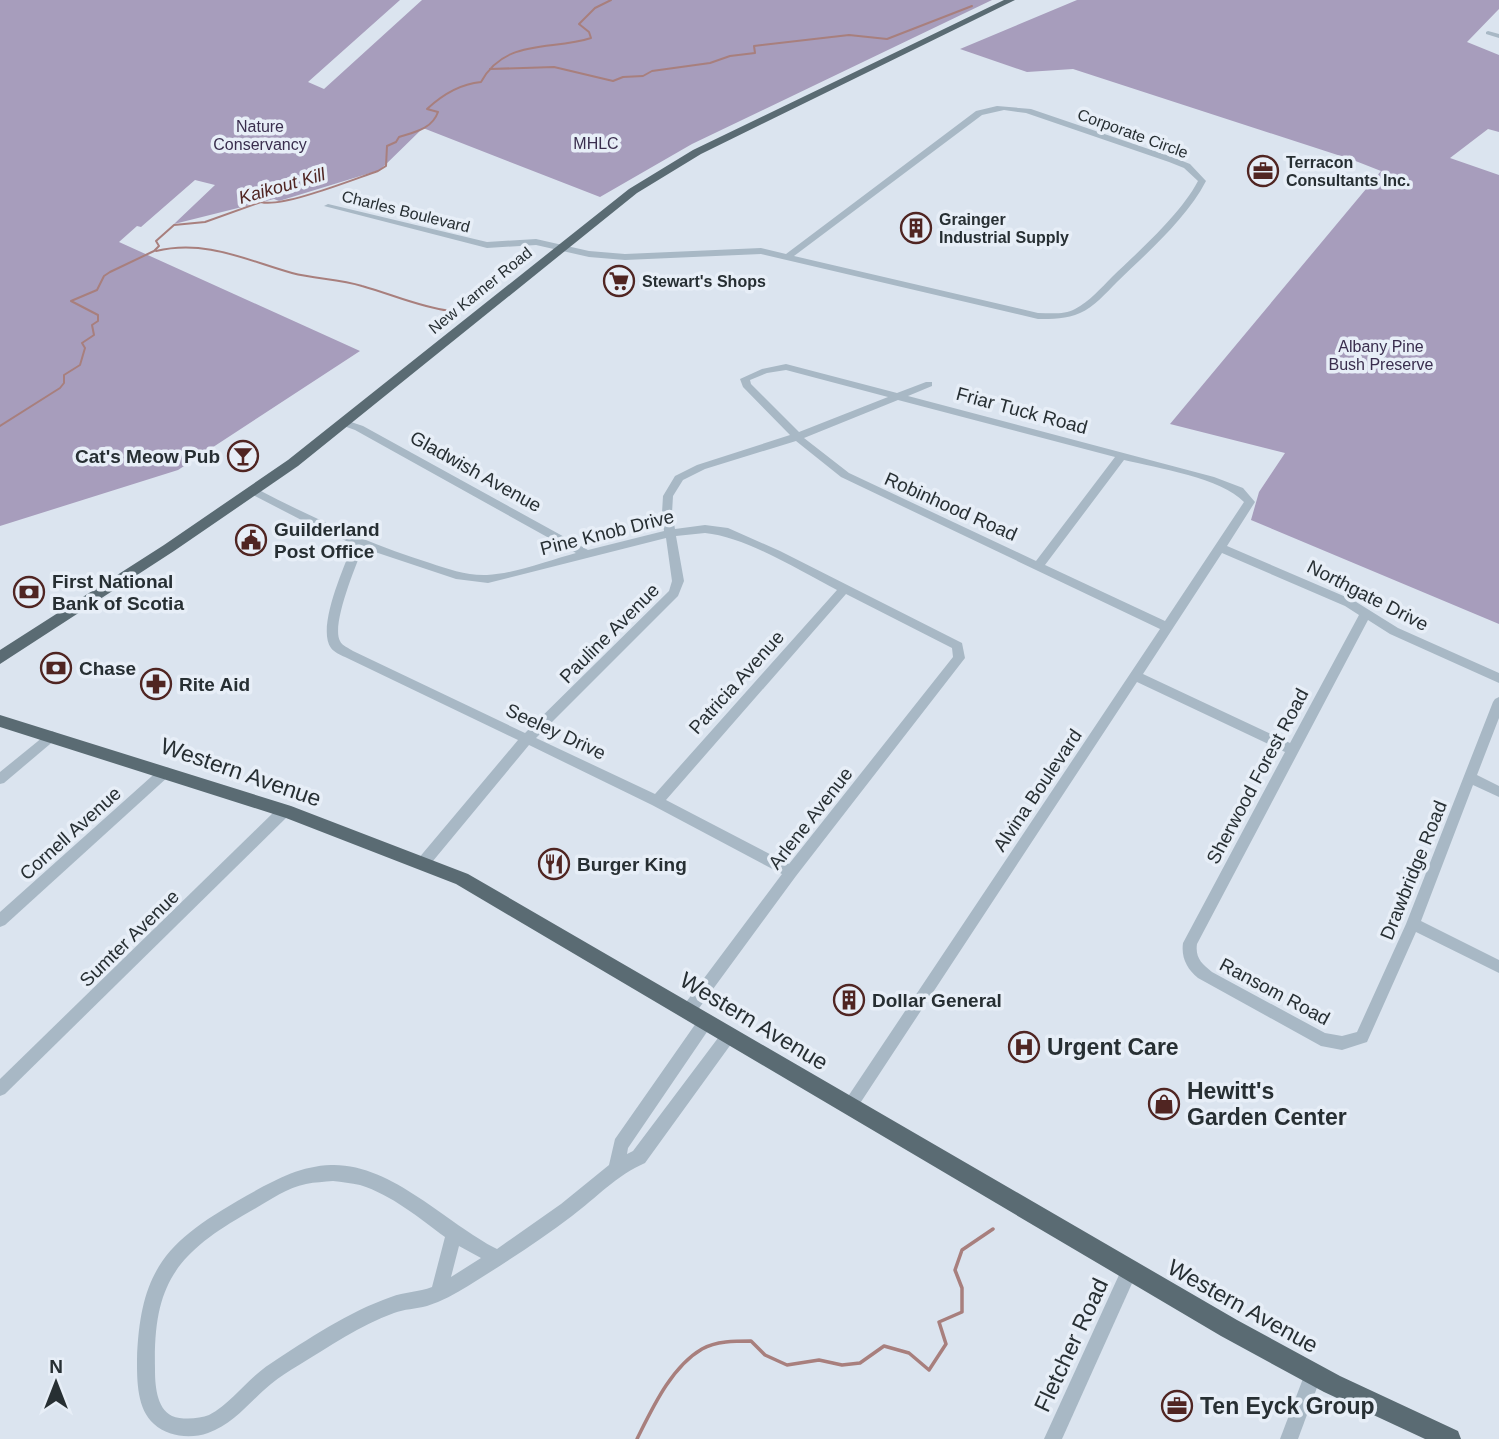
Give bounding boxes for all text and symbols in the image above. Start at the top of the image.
street label: Corporate Circle [1075,106,1191,161]
park label: Nature Conservancy [213,118,307,153]
park label: MHLC [573,135,619,152]
office icon: Terracon Consultants Inc. [1246,154,1280,188]
place label: Terracon Consultants Inc. [1286,154,1410,189]
water label: Kaikout Kill [236,164,329,208]
street label: Charles Boulevard [340,187,472,236]
building icon: Grainger Industrial Supply [899,211,933,245]
place label: Grainger Industrial Supply [939,211,1069,246]
street label: New Karner Road [426,244,535,337]
supermarket icon: Stewart's Shops [602,264,636,298]
place label: Stewart's Shops [642,273,766,290]
park label: Albany Pine Bush Preserve [1329,338,1434,373]
street label: Friar Tuck Road [954,383,1090,438]
street label: Gladwish Avenue [407,427,545,516]
bar icon: Cat's Meow Pub [226,439,260,473]
place label: Cat's Meow Pub [75,446,220,467]
street label: Robinhood Road [881,468,1020,545]
street label: Pine Knob Drive [538,506,676,559]
place label: Guilderland Post Office [274,519,380,562]
public building icon: Guilderland Post Office [234,523,268,557]
street label: Northgate Drive [1304,556,1432,635]
place label: First National Bank of Scotia [52,571,184,614]
bank icon: First National Bank of Scotia [12,575,46,609]
street label: Pauline Avenue [555,579,663,687]
street label: Patricia Avenue [685,626,788,738]
bank icon: Chase [39,651,73,685]
place label: Chase [79,658,136,679]
pharmacy icon: Rite Aid [139,667,173,701]
place label: Rite Aid [179,674,250,695]
street label: Sherwood Forest Road [1202,685,1313,867]
street label: Seeley Drive [503,699,609,764]
street label: Alvina Boulevard [989,725,1086,855]
street label: Western Avenue [157,732,325,812]
street label: Arlene Avenue [764,763,857,873]
street label: Cornell Avenue [16,783,125,884]
street label: Drawbridge Road [1376,798,1451,943]
restaurant icon: Burger King [537,847,571,881]
place label: Burger King [577,854,687,875]
street label: Sumter Avenue [75,886,183,991]
street label: Ransom Road [1216,954,1333,1029]
street label: Western Avenue [675,967,833,1075]
building icon: Dollar General [832,983,866,1017]
place label: Dollar General [872,990,1002,1011]
hospital icon: Urgent Care [1007,1030,1041,1064]
place label: Urgent Care [1047,1034,1179,1060]
place label: Hewitt's Garden Center [1187,1078,1347,1130]
shop icon: Hewitt's Garden Center [1147,1087,1181,1121]
street label: Western Avenue [1163,1254,1323,1358]
street label: Fletcher Road [1029,1274,1113,1416]
north arrow [21,1348,91,1418]
text: N [49,1356,63,1377]
office icon: Ten Eyck Group [1160,1389,1194,1423]
place label: Ten Eyck Group [1200,1393,1375,1419]

